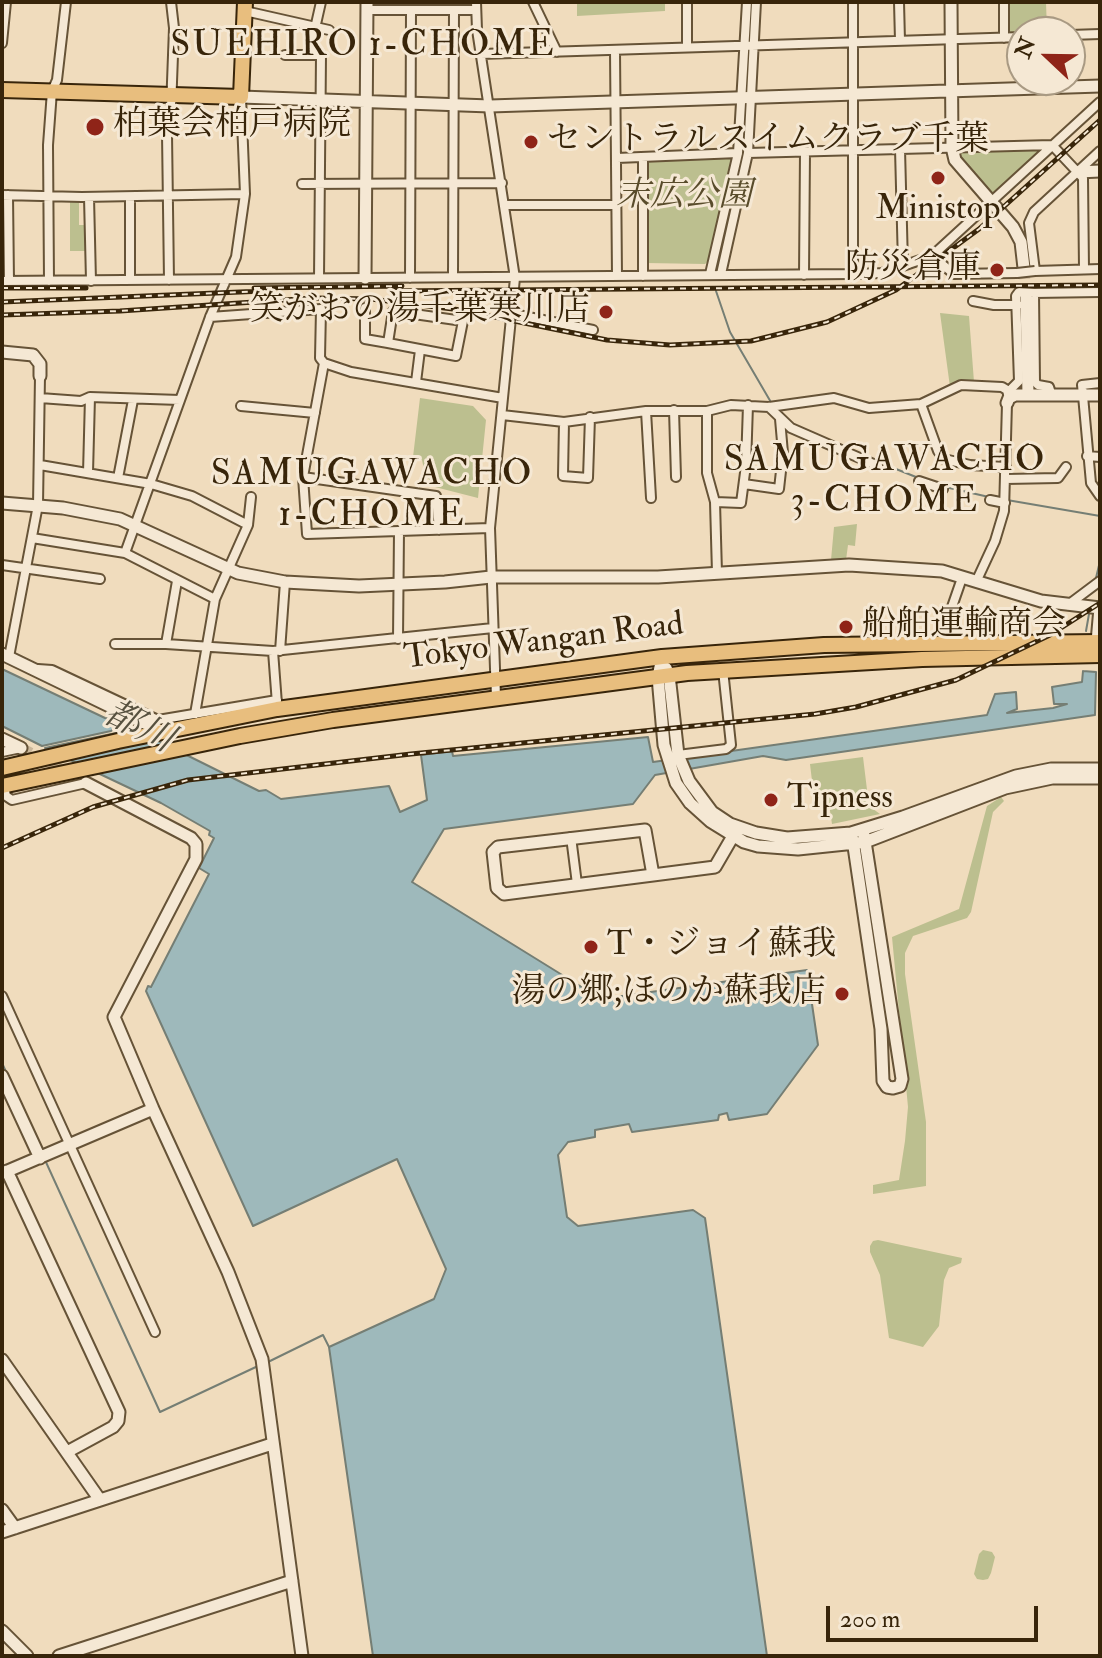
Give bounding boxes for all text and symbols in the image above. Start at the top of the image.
north arrow [1006,16,1086,96]
district label: SUEHIRO 1-CHOME [170,25,556,69]
text: N [1009,33,1042,62]
place label: 柏葉会柏戸病院 [113,107,351,147]
marker: 柏葉会柏戸病院 [84,116,106,138]
place label: セントラルスイムクラブ千葉 [547,122,989,162]
marker: セントラルスイムクラブ千葉 [522,133,540,151]
marker: Ministop [929,169,947,187]
park label: 末広公園 [616,178,752,218]
place label: Ministop [876,191,1000,231]
place label: 防災倉庫 [845,250,981,290]
marker: 防災倉庫 [988,261,1006,279]
place label: 笑がおの湯千葉寒川店 [250,292,590,332]
marker: 笑がおの湯千葉寒川店 [597,303,615,321]
district label: SAMUGAWACHO 3-CHOME [724,440,1046,525]
district label: SAMUGAWACHO 1-CHOME [211,454,533,539]
street label: Tokyo Wangan Road [402,606,686,680]
place label: 船舶運輸商会 [862,607,1066,647]
marker: 船舶運輸商会 [837,618,855,636]
water label: 都川 [96,694,180,764]
place label: Tipness [787,780,893,820]
marker: Tipness [762,791,780,809]
place label: T・ジョイ蘇我 [607,927,836,967]
marker: T・ジョイ蘇我 [582,938,600,956]
place label: 湯の郷;ほのか蘇我店 [511,974,826,1014]
marker: 湯の郷;ほのか蘇我店 [833,985,851,1003]
scale bar [830,1590,1042,1640]
text: 200 m [840,1604,900,1635]

